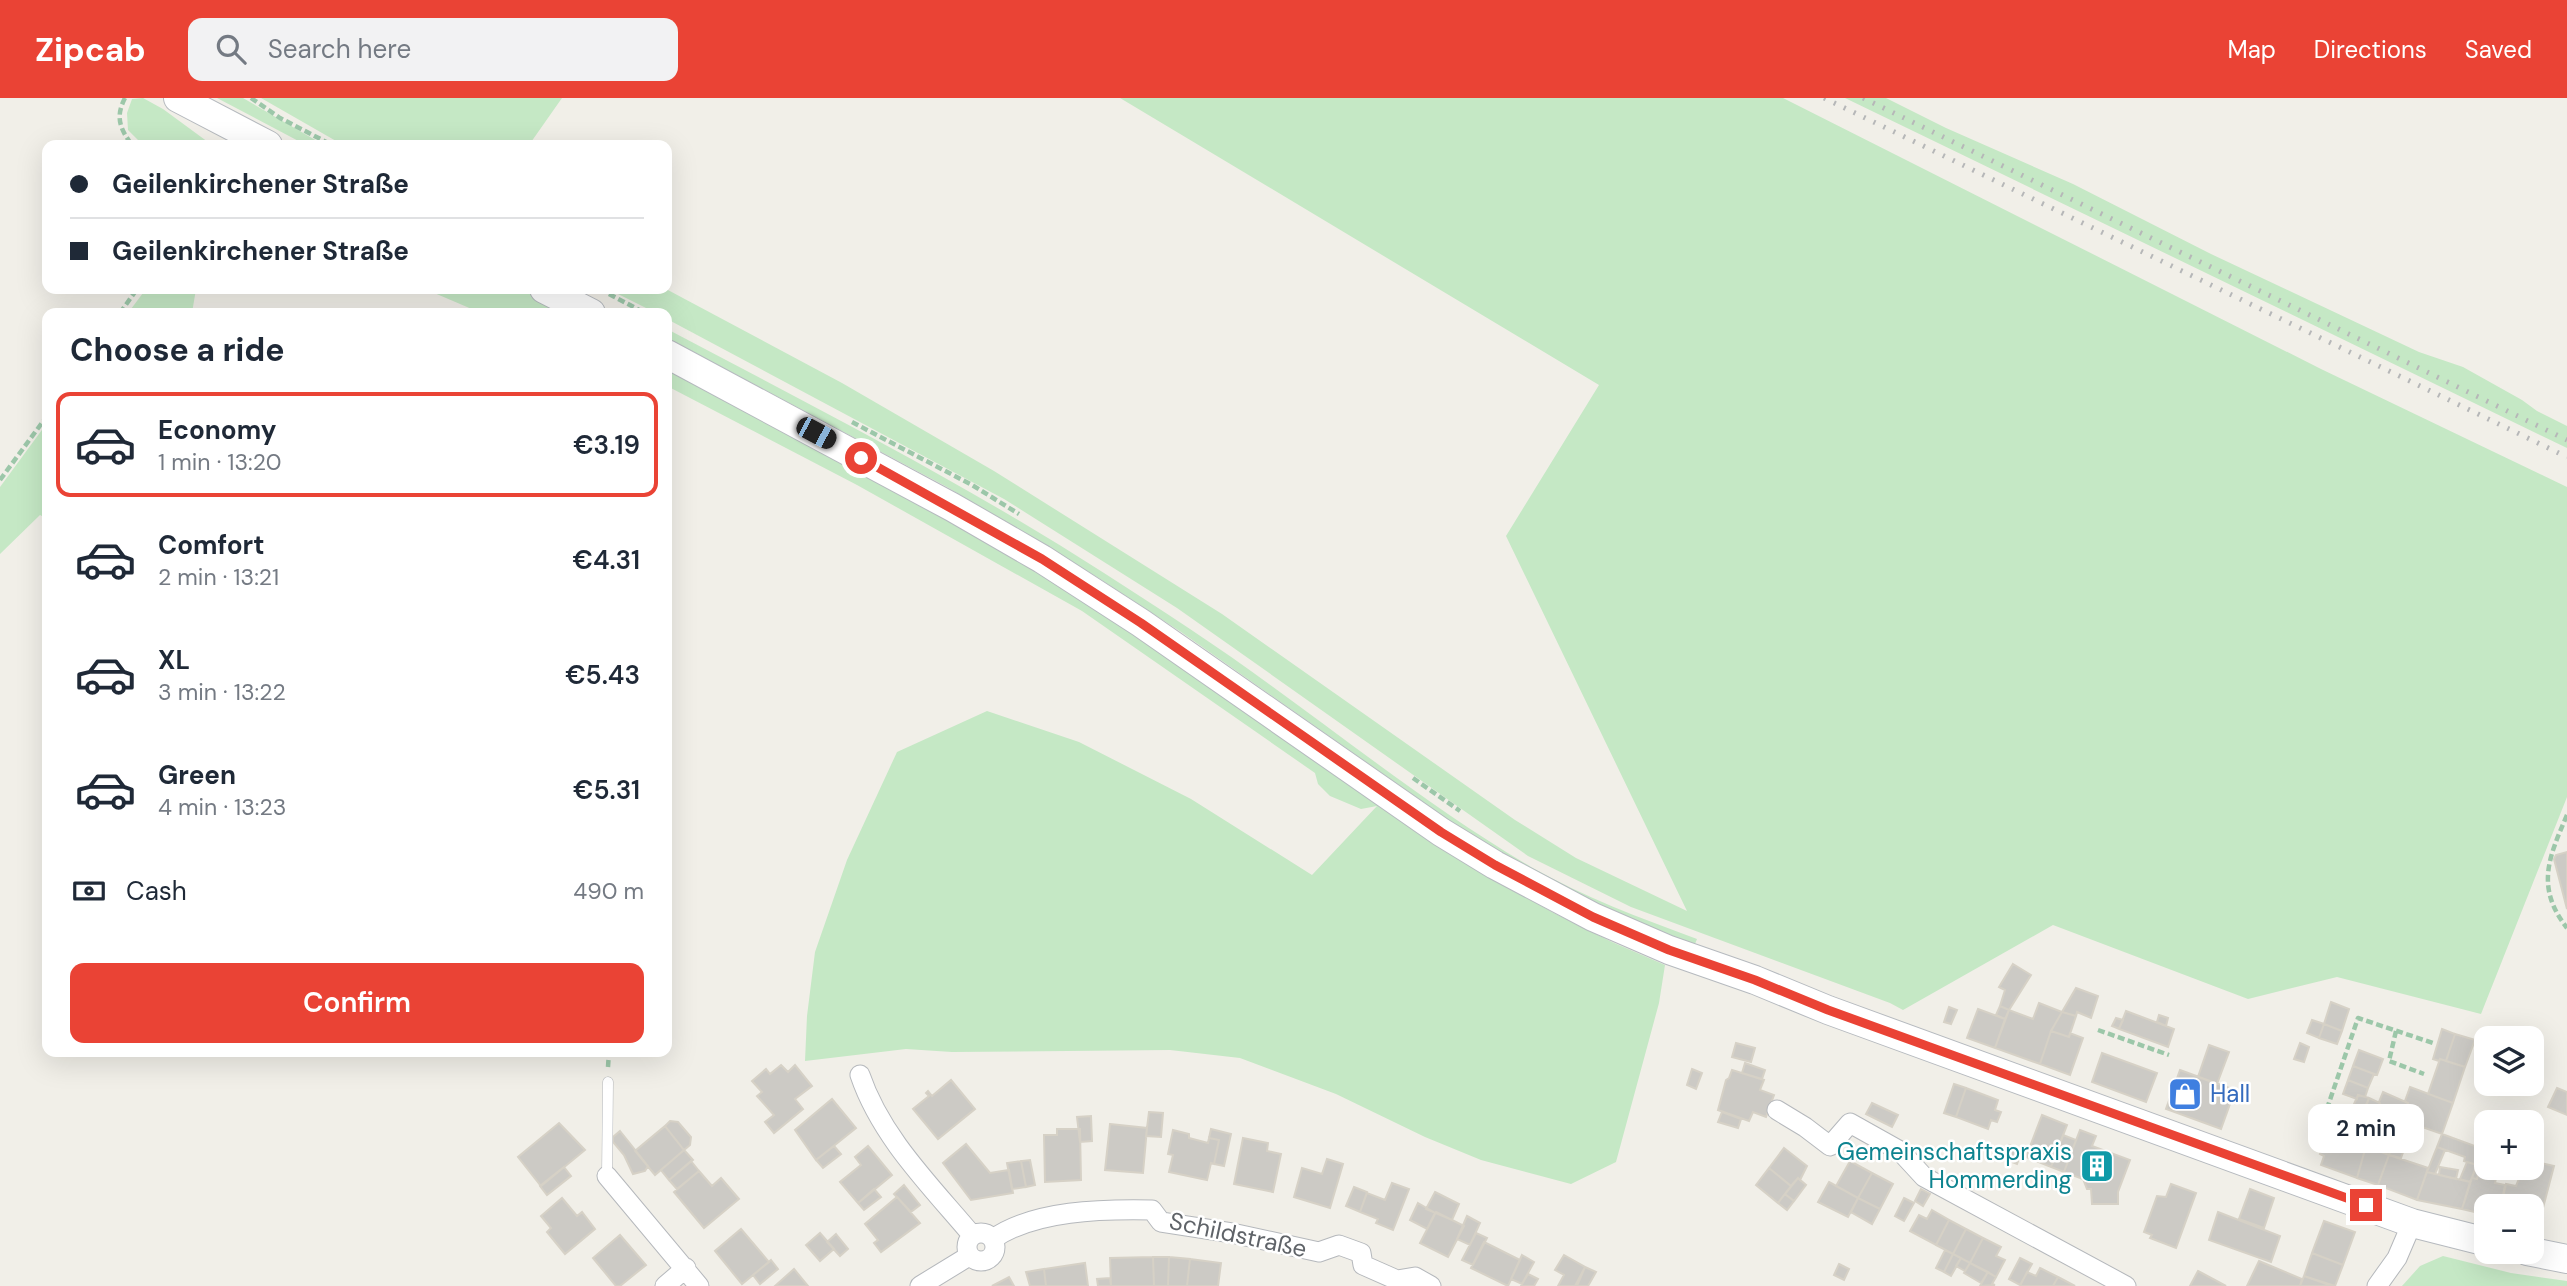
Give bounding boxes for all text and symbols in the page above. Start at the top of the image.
search box [188,18,678,81]
text: Zipcab [35,28,146,71]
icon: search [212,30,250,68]
text: Search here [268,32,411,66]
text: Map [2228,34,2276,65]
text: Directions [2314,34,2427,65]
text: Saved [2465,34,2532,65]
text: Geilenkirchener Straße [112,167,409,201]
text: Geilenkirchener Straße [112,234,409,268]
text: Choose a ride [70,329,285,371]
icon: car [74,413,137,476]
text: Economy [158,413,276,447]
car [793,414,840,452]
text: €3.19 [573,428,640,462]
route start [845,442,877,474]
text: 1 min · 13:20 [158,447,281,477]
icon: car [74,528,137,591]
text: Comfort [158,528,264,562]
text: €4.31 [573,543,640,577]
text: 2 min · 13:21 [158,562,279,592]
icon: car [74,643,137,706]
text: XL [158,643,190,677]
text: €5.43 [565,658,640,692]
text: 3 min · 13:22 [158,677,286,707]
icon: car [74,758,137,821]
text: Green [158,758,236,792]
text: €5.31 [573,773,640,807]
text: 4 min · 13:23 [158,792,286,822]
icon: cash [70,872,108,910]
text: Cash [126,874,187,908]
text: 490 m [573,876,644,906]
button: Confirm [70,963,644,1043]
map controls [2474,1026,2544,1264]
button: layers [2474,1026,2544,1096]
shop icon: Hall [2166,1075,2204,1113]
place label: Hall [2210,1078,2250,1109]
callout: 2 min [2308,1104,2424,1152]
button: + [2474,1110,2544,1180]
text: 2 min [2336,1113,2396,1143]
place label: Gemeinschaftspraxis Hommerding [1837,1136,2072,1195]
building icon: Gemeinschaftspraxis Hommerding [2078,1147,2116,1185]
route end [2350,1189,2382,1221]
button: − [2474,1194,2544,1264]
street label: Schildstraße [1167,1205,1310,1264]

